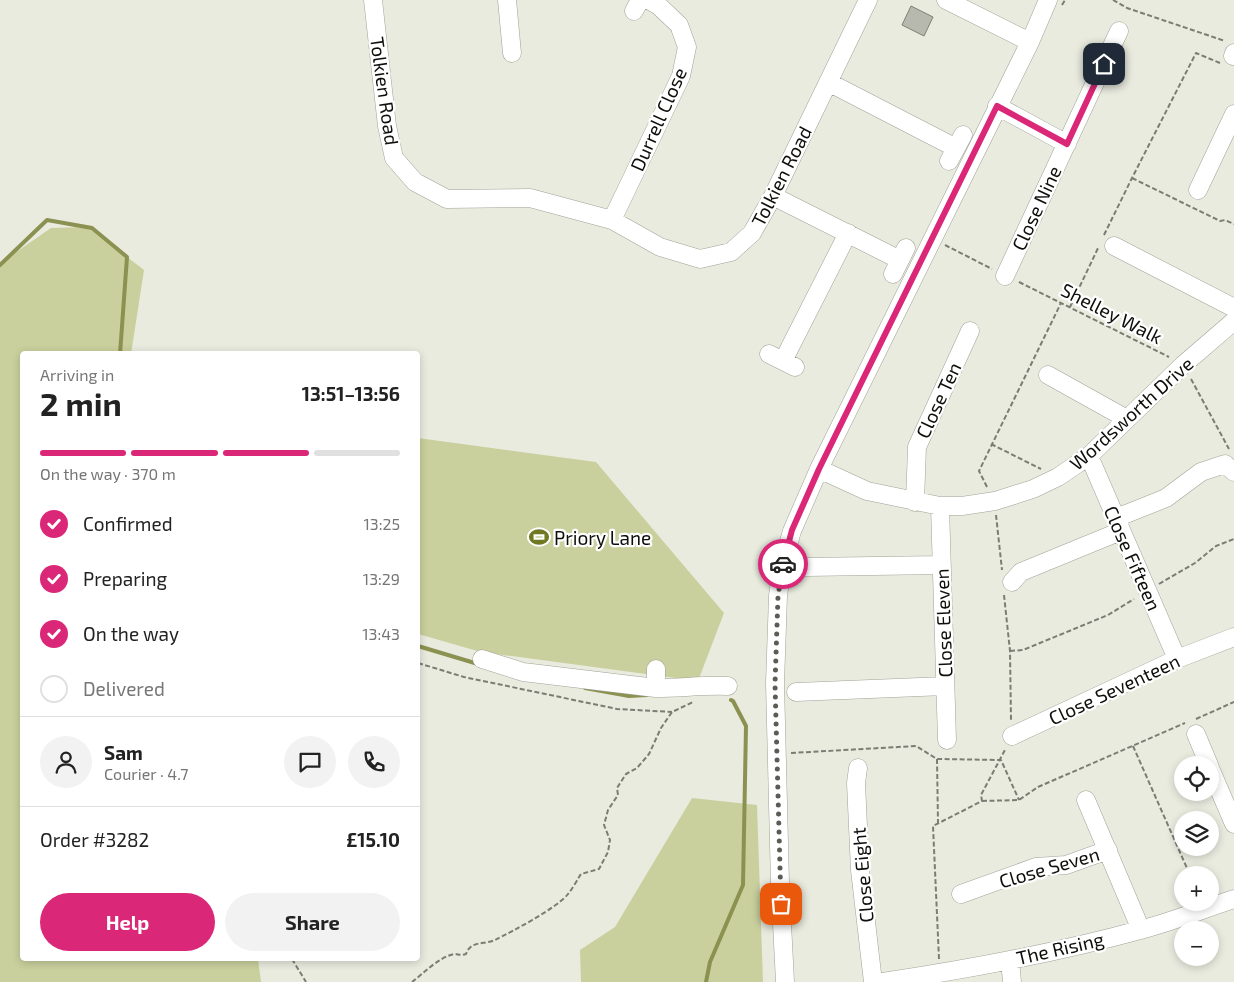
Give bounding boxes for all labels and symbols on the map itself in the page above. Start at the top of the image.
street label: Tolkien Road [366,35,404,147]
pin [1083,43,1125,85]
street label: Durrell Close [625,64,691,174]
street label: Tolkien Road [746,122,816,230]
street label: Close Nine [1006,162,1066,254]
street label: Shelley Walk [1058,278,1167,348]
street label: Wordsworth Drive [1065,352,1197,474]
street label: Close Ten [910,358,966,442]
street label: Close Fifteen [1100,502,1166,614]
sports icon: Priory Lane [528,526,550,548]
place label: Priory Lane [554,526,651,549]
courier [758,539,808,589]
street label: Close Eleven [930,568,956,678]
street label: Close Seventeen [1045,649,1183,729]
street label: Close Eight [846,826,878,924]
street label: Close Seven [996,842,1102,892]
pin [760,883,802,925]
street label: The Rising [1014,927,1106,969]

